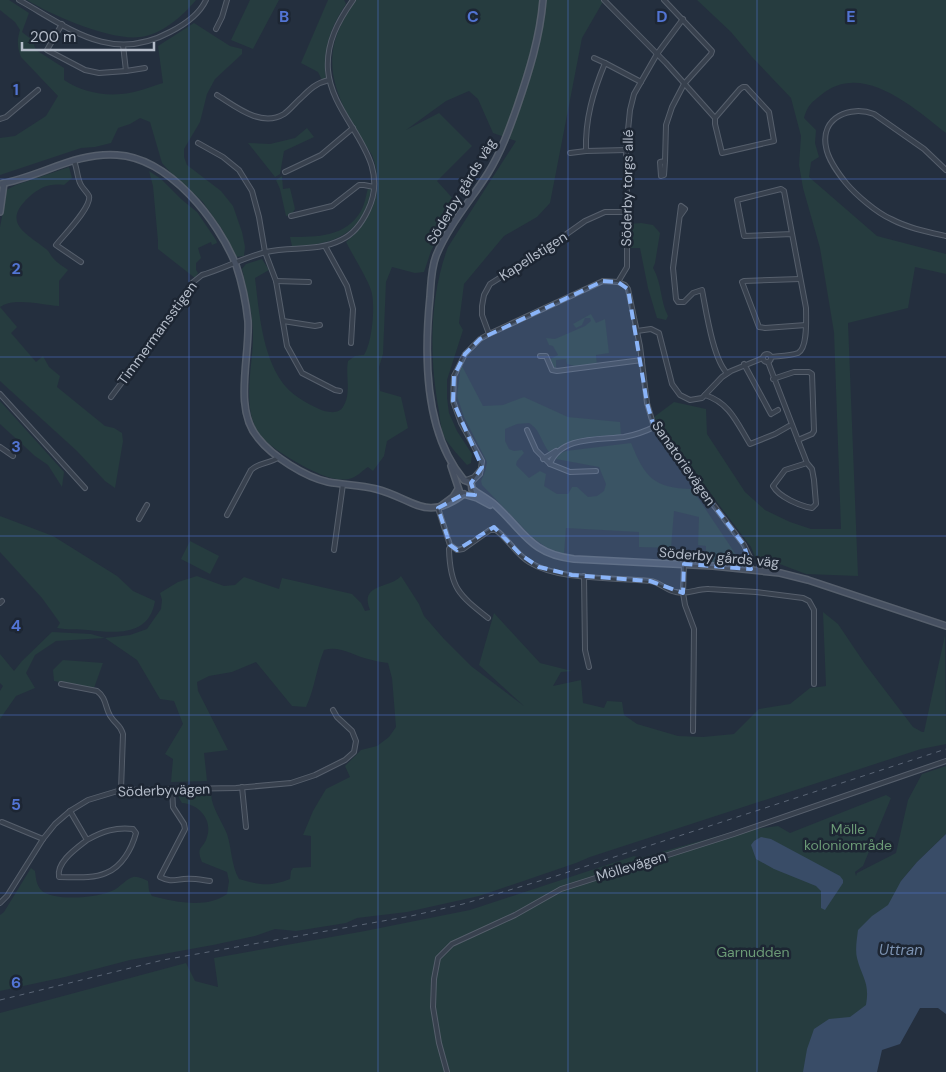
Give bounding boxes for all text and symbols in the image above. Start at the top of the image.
text: B [279,6,289,27]
text: C [467,6,479,27]
text: D [656,6,668,27]
text: E [846,6,856,27]
scale bar [22,20,155,52]
text: 200 m [30,27,76,47]
text: 1 [13,79,19,100]
street label: Söderby torgs allé [617,129,637,247]
street label: Söderby gårds väg [422,135,500,247]
street label: Kapellstigen [496,227,570,285]
text: 2 [11,258,21,279]
street label: Timmermansstigen [113,278,201,388]
street label: Sanatorievägen [648,417,720,509]
text: 3 [11,436,21,457]
street label: Söderby gårds väg [658,543,780,571]
text: 4 [11,615,21,636]
street label: Söderbyvägen [117,779,211,801]
text: 5 [11,794,21,815]
park label: Mölle koloniområde [804,820,892,854]
street label: Möllevägen [594,847,668,885]
water label: Uttran [879,940,923,960]
park label: Garnudden [716,943,790,961]
text: 6 [11,972,21,993]

